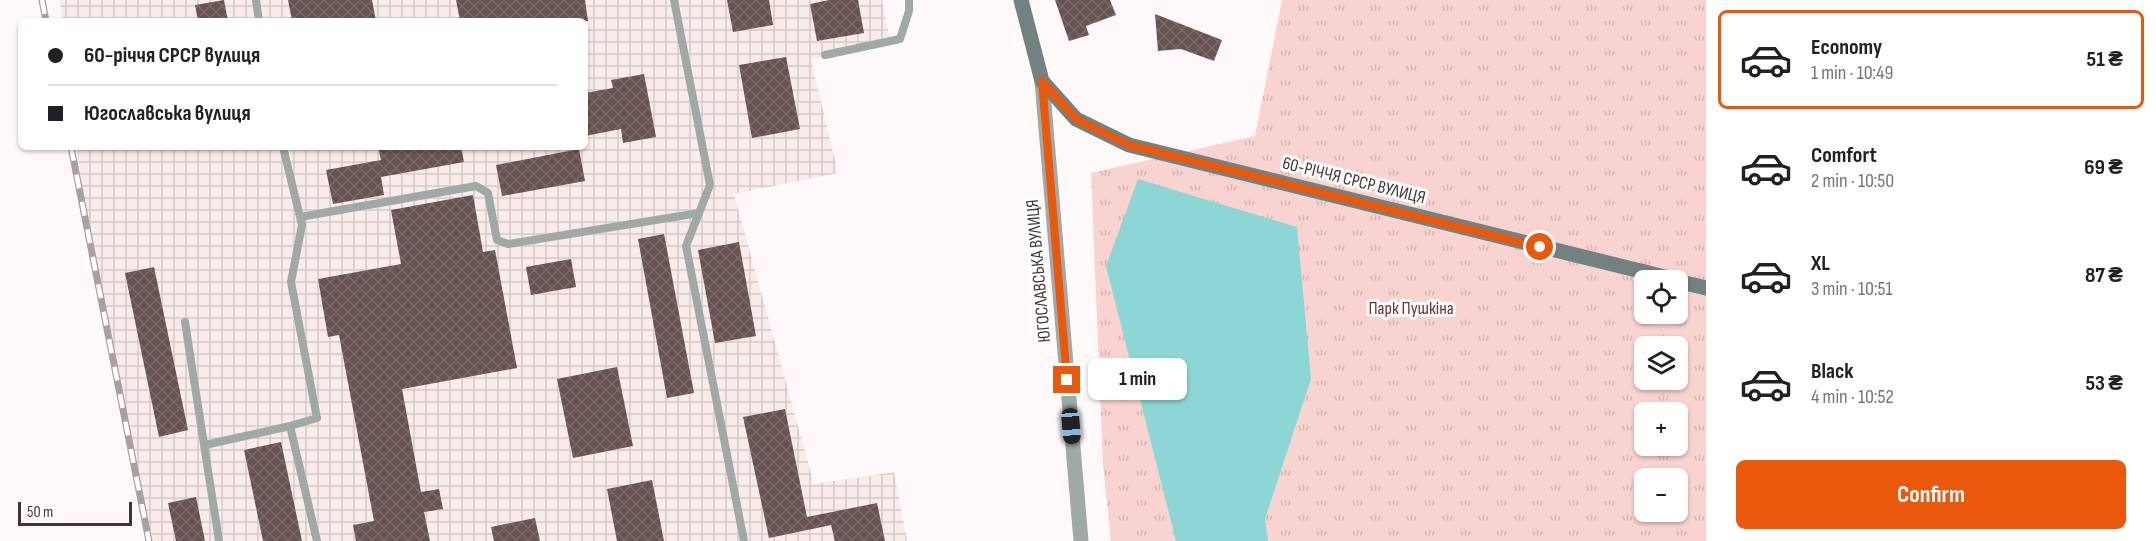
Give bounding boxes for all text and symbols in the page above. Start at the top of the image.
icon: car [1739,33,1793,87]
text: Economy [1811,34,1882,61]
text: 60-річчя СРСР вулиця [84,42,260,69]
text: 51 ₴ [2087,46,2123,73]
text: 1 min · 10:49 [1811,61,1893,85]
text: Югославська вулиця [84,100,251,127]
icon: car [1739,141,1793,195]
text: Comfort [1811,142,1877,169]
street label: 60-РІЧЧЯ СРСР ВУЛИЦЯ [1280,153,1428,208]
text: 69 ₴ [2084,154,2123,181]
text: 2 min · 10:50 [1811,169,1894,193]
street label: ЮГОСЛАВСЬКА ВУЛИЦЯ [1022,199,1055,343]
route start [1526,233,1553,260]
icon: car [1739,249,1793,303]
text: XL [1811,250,1830,277]
text: 87 ₴ [2085,262,2123,289]
map controls [1634,270,1688,522]
button: locate [1634,270,1688,324]
text: 3 min · 10:51 [1811,277,1893,301]
park label: Парк Пушкіна [1368,298,1454,319]
button: layers [1634,336,1688,390]
icon: car [1739,357,1793,411]
text: Black [1811,358,1853,385]
callout: 1 min [1088,359,1187,401]
route end [1053,366,1080,393]
text: 1 min [1119,367,1156,391]
text: 53 ₴ [2085,370,2123,397]
text: 4 min · 10:52 [1811,385,1894,409]
button: + [1634,402,1688,456]
car [1060,407,1082,445]
button: Confirm [1736,460,2126,529]
button: − [1634,468,1688,522]
scale bar [18,499,132,526]
text: 50 m [27,503,53,522]

